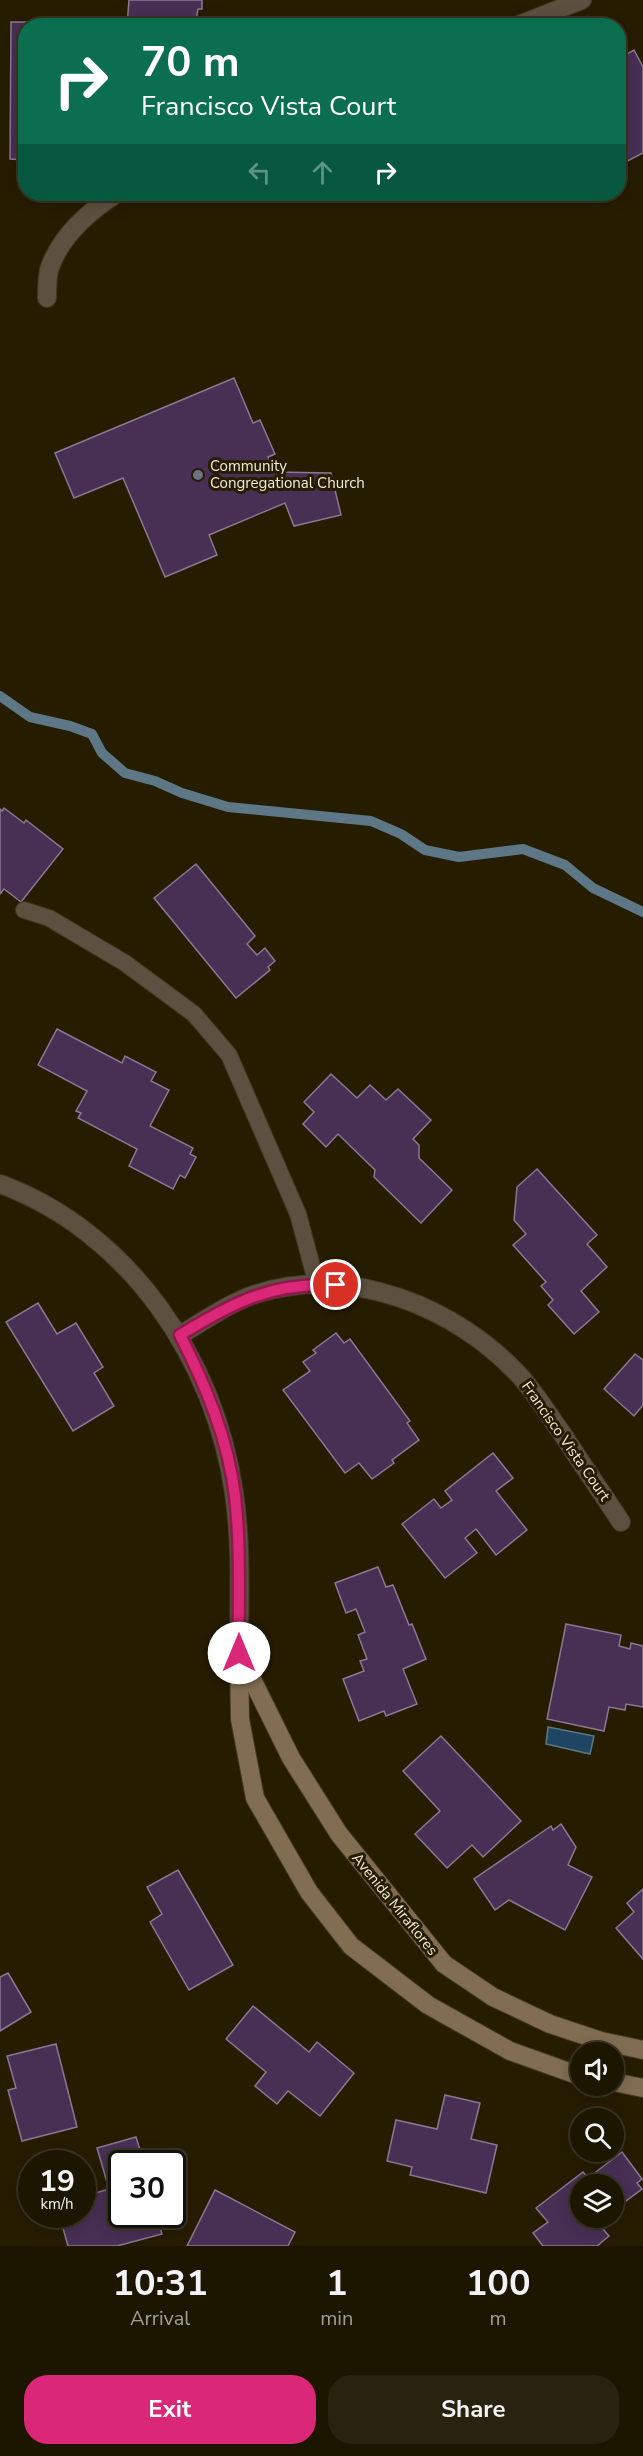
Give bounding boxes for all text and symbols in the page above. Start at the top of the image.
text: 70 m [141,34,240,91]
icon: right [42,42,120,120]
text: Francisco Vista Court [141,88,396,125]
icon: left [243,156,276,189]
icon: ahead [306,156,339,189]
icon: right [369,156,402,189]
place label: Community Congregational Church [210,456,365,493]
marker: Community Congregational Church [191,468,205,482]
pin [310,1259,361,1310]
icon: arrive [319,1268,352,1301]
street label: Francisco Vista Court [517,1377,615,1505]
position arrow [207,1621,271,1685]
street label: Avenida Miraflores [347,1849,443,1959]
map controls [570,2042,624,2228]
button: sound [570,2042,624,2096]
button: search [570,2108,624,2162]
speed limit sign: 30 [108,2150,186,2228]
text: 19 [39,2161,75,2202]
button: layers [570,2174,624,2228]
text: km/h [40,2194,74,2214]
text: 10:31 [112,2259,208,2308]
text: 1 [326,2259,348,2308]
text: 100 [466,2259,531,2308]
text: Arrival [130,2305,190,2332]
text: min [320,2305,353,2332]
text: m [490,2305,507,2332]
button: Exit [24,2375,316,2444]
button: Share [328,2375,619,2444]

